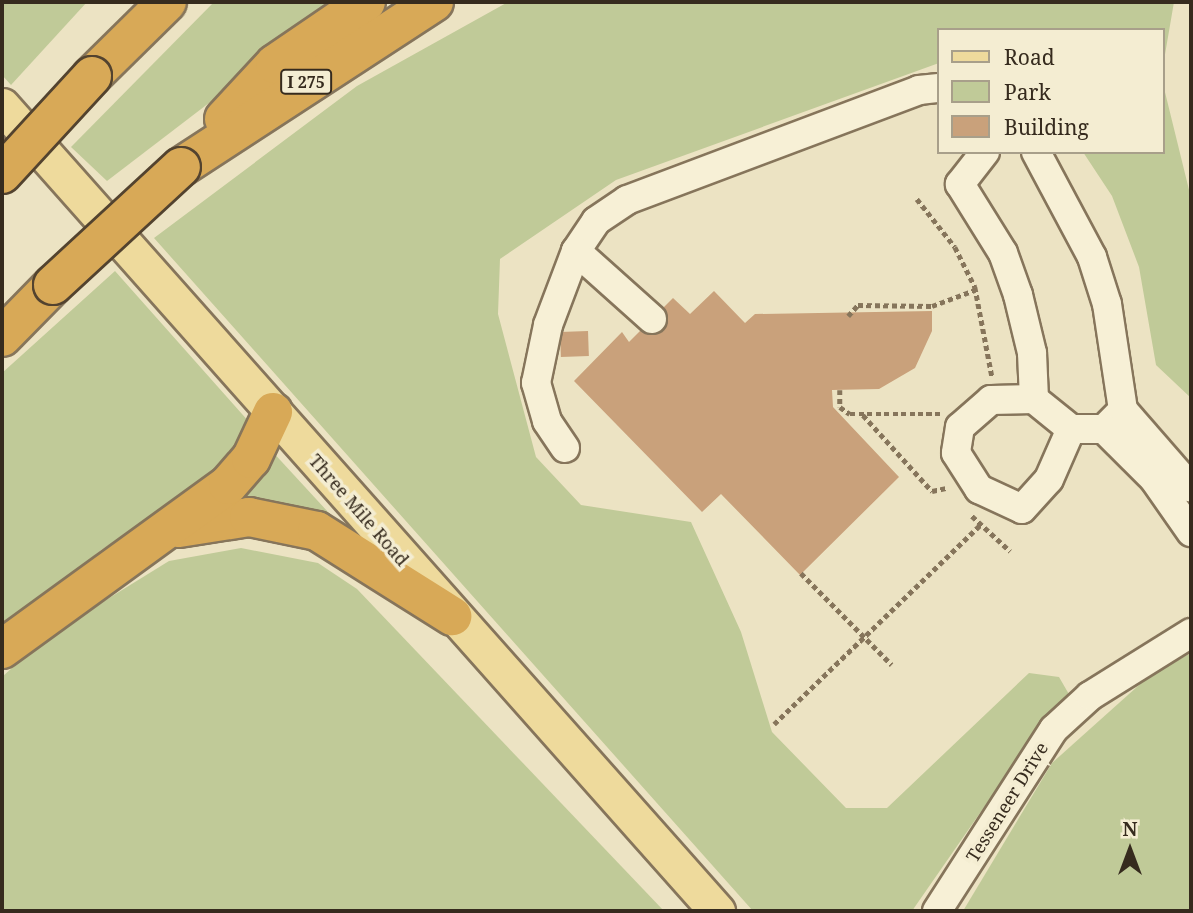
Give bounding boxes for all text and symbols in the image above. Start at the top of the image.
legend [937,28,1165,154]
text: Road [1004,43,1055,71]
road number: I 275 [280,69,332,94]
text: Park [1004,78,1051,106]
text: Building [1004,113,1089,141]
street label: Three Mile Road [305,450,413,570]
street label: Tesseneer Drive [962,738,1052,866]
north arrow [1095,815,1165,885]
text: N [1123,816,1137,842]

